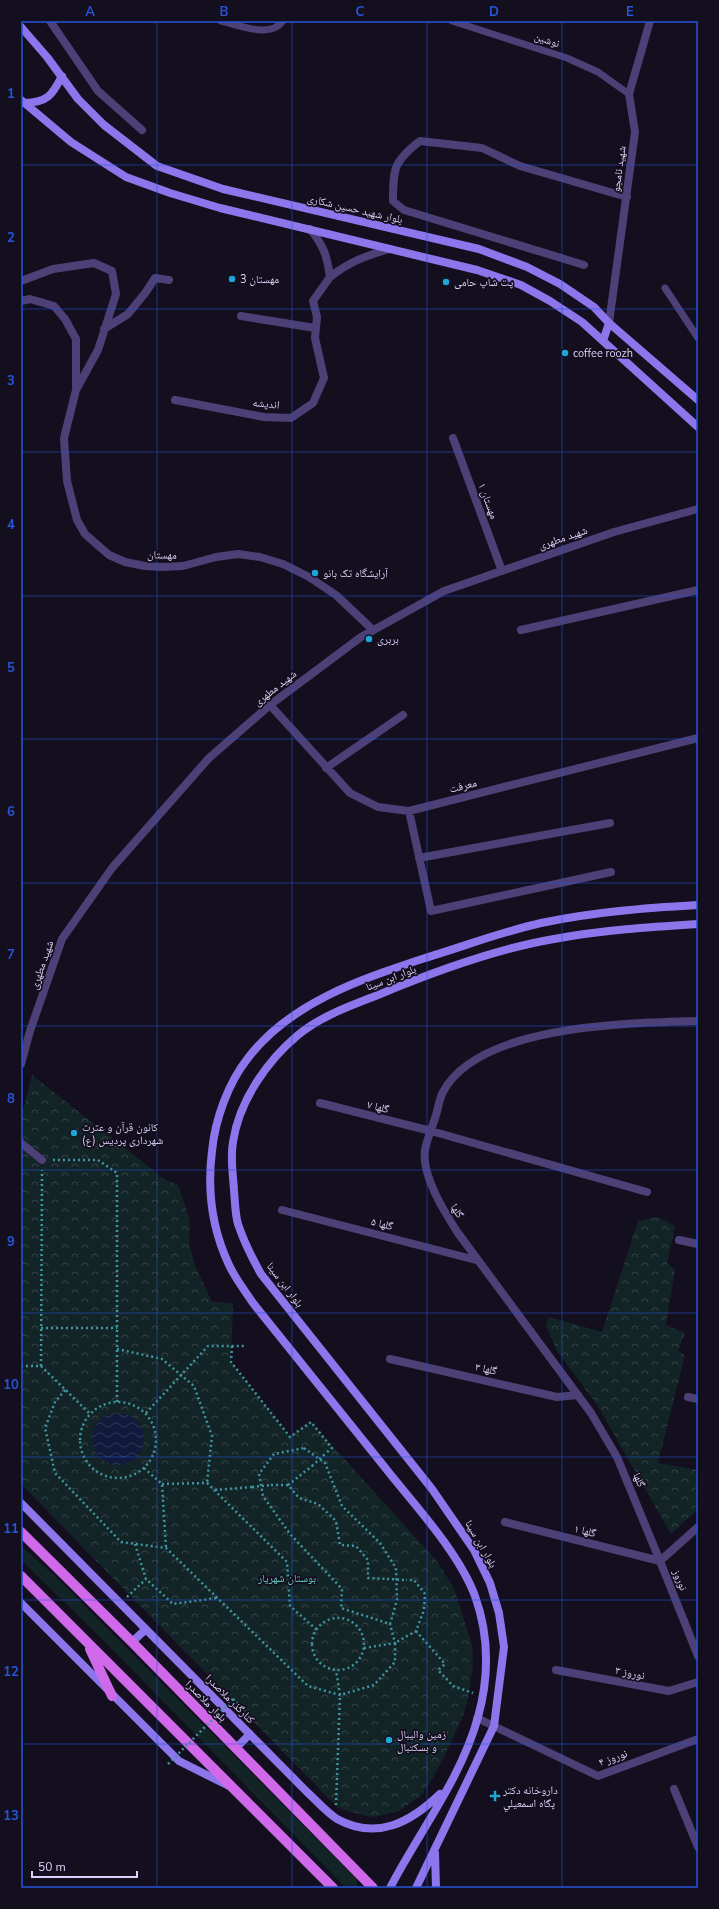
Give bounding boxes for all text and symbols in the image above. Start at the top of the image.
text: A [85,3,95,21]
text: B [220,3,229,21]
text: C [356,3,365,21]
text: D [489,3,499,21]
text: E [626,3,634,21]
street label: نوشین [532,29,562,51]
text: 1 [7,85,15,103]
street label: شهید نامجو [608,145,630,193]
street label: بلوار شهید حسین شکاری [306,191,404,227]
text: 2 [7,229,15,247]
place label: مهستان 3 [240,272,279,287]
marker: مهستان 3 [227,274,237,284]
place label: پت شاپ حامی [454,275,514,290]
marker: پت شاپ حامی [441,277,451,287]
place label: coffee roozh [573,346,633,361]
marker: coffee roozh [560,348,570,358]
text: 3 [7,372,15,390]
street label: اندیشه [252,395,280,413]
street label: مهستان ۱ [475,481,501,521]
text: 4 [7,516,15,534]
street label: شهید مطهری [537,523,589,553]
street label: مهستان [147,547,177,563]
place label: آرایشگاه تک بانو [323,566,388,581]
marker: آرایشگاه تک بانو [310,568,320,578]
place label: بربری [377,632,399,647]
marker: بربری [364,634,374,644]
text: 5 [7,659,15,677]
street label: شهید مطهری [250,666,300,710]
street label: معرفت [448,775,478,797]
text: 6 [7,803,15,821]
street label: شهید مطهری [27,939,57,991]
text: 7 [7,946,15,964]
street label: بلوار ابن سینا [364,962,418,994]
text: 8 [7,1090,15,1108]
street label: گلها ۷ [366,1097,391,1117]
place label: کانون قرآن و عترت (ع) شهرداری پردیس [82,1120,163,1148]
marker: کانون قرآن و عترت (ع) شهرداری پردیس [69,1128,79,1138]
street label: گلها [447,1201,467,1221]
street label: گلها ۵ [370,1214,395,1234]
text: 9 [7,1233,15,1251]
street label: بلوار ابن سینا [263,1259,307,1311]
street label: گلها ۳ [474,1359,499,1379]
text: 10 [3,1376,19,1394]
street label: گلها [629,1471,649,1490]
street label: بلوار ابن سینا [461,1517,501,1571]
text: 11 [3,1520,19,1538]
street label: گلها ۱ [573,1521,598,1541]
street label: نوروز [669,1566,691,1593]
park label: بوستان شهریار [257,1571,316,1586]
text: 12 [3,1663,19,1681]
street label: نوروز ۳ [614,1663,646,1683]
street label: کنارگذر ملاصدرا [202,1671,258,1727]
street label: بلوار ملاصدرا [182,1677,230,1725]
place label: زمین والیبال و بسکتبال [397,1727,446,1755]
marker: زمین والیبال و بسکتبال [384,1735,394,1745]
street label: نوروز ۴ [597,1746,629,1770]
place label: داروخانه دكتر پگاه اسمعيلي [502,1783,558,1811]
marker: داروخانه دكتر پگاه اسمعيلي [490,1791,500,1801]
text: 13 [3,1807,19,1825]
scale bar [32,1853,137,1879]
text: 50 m [38,1859,66,1875]

